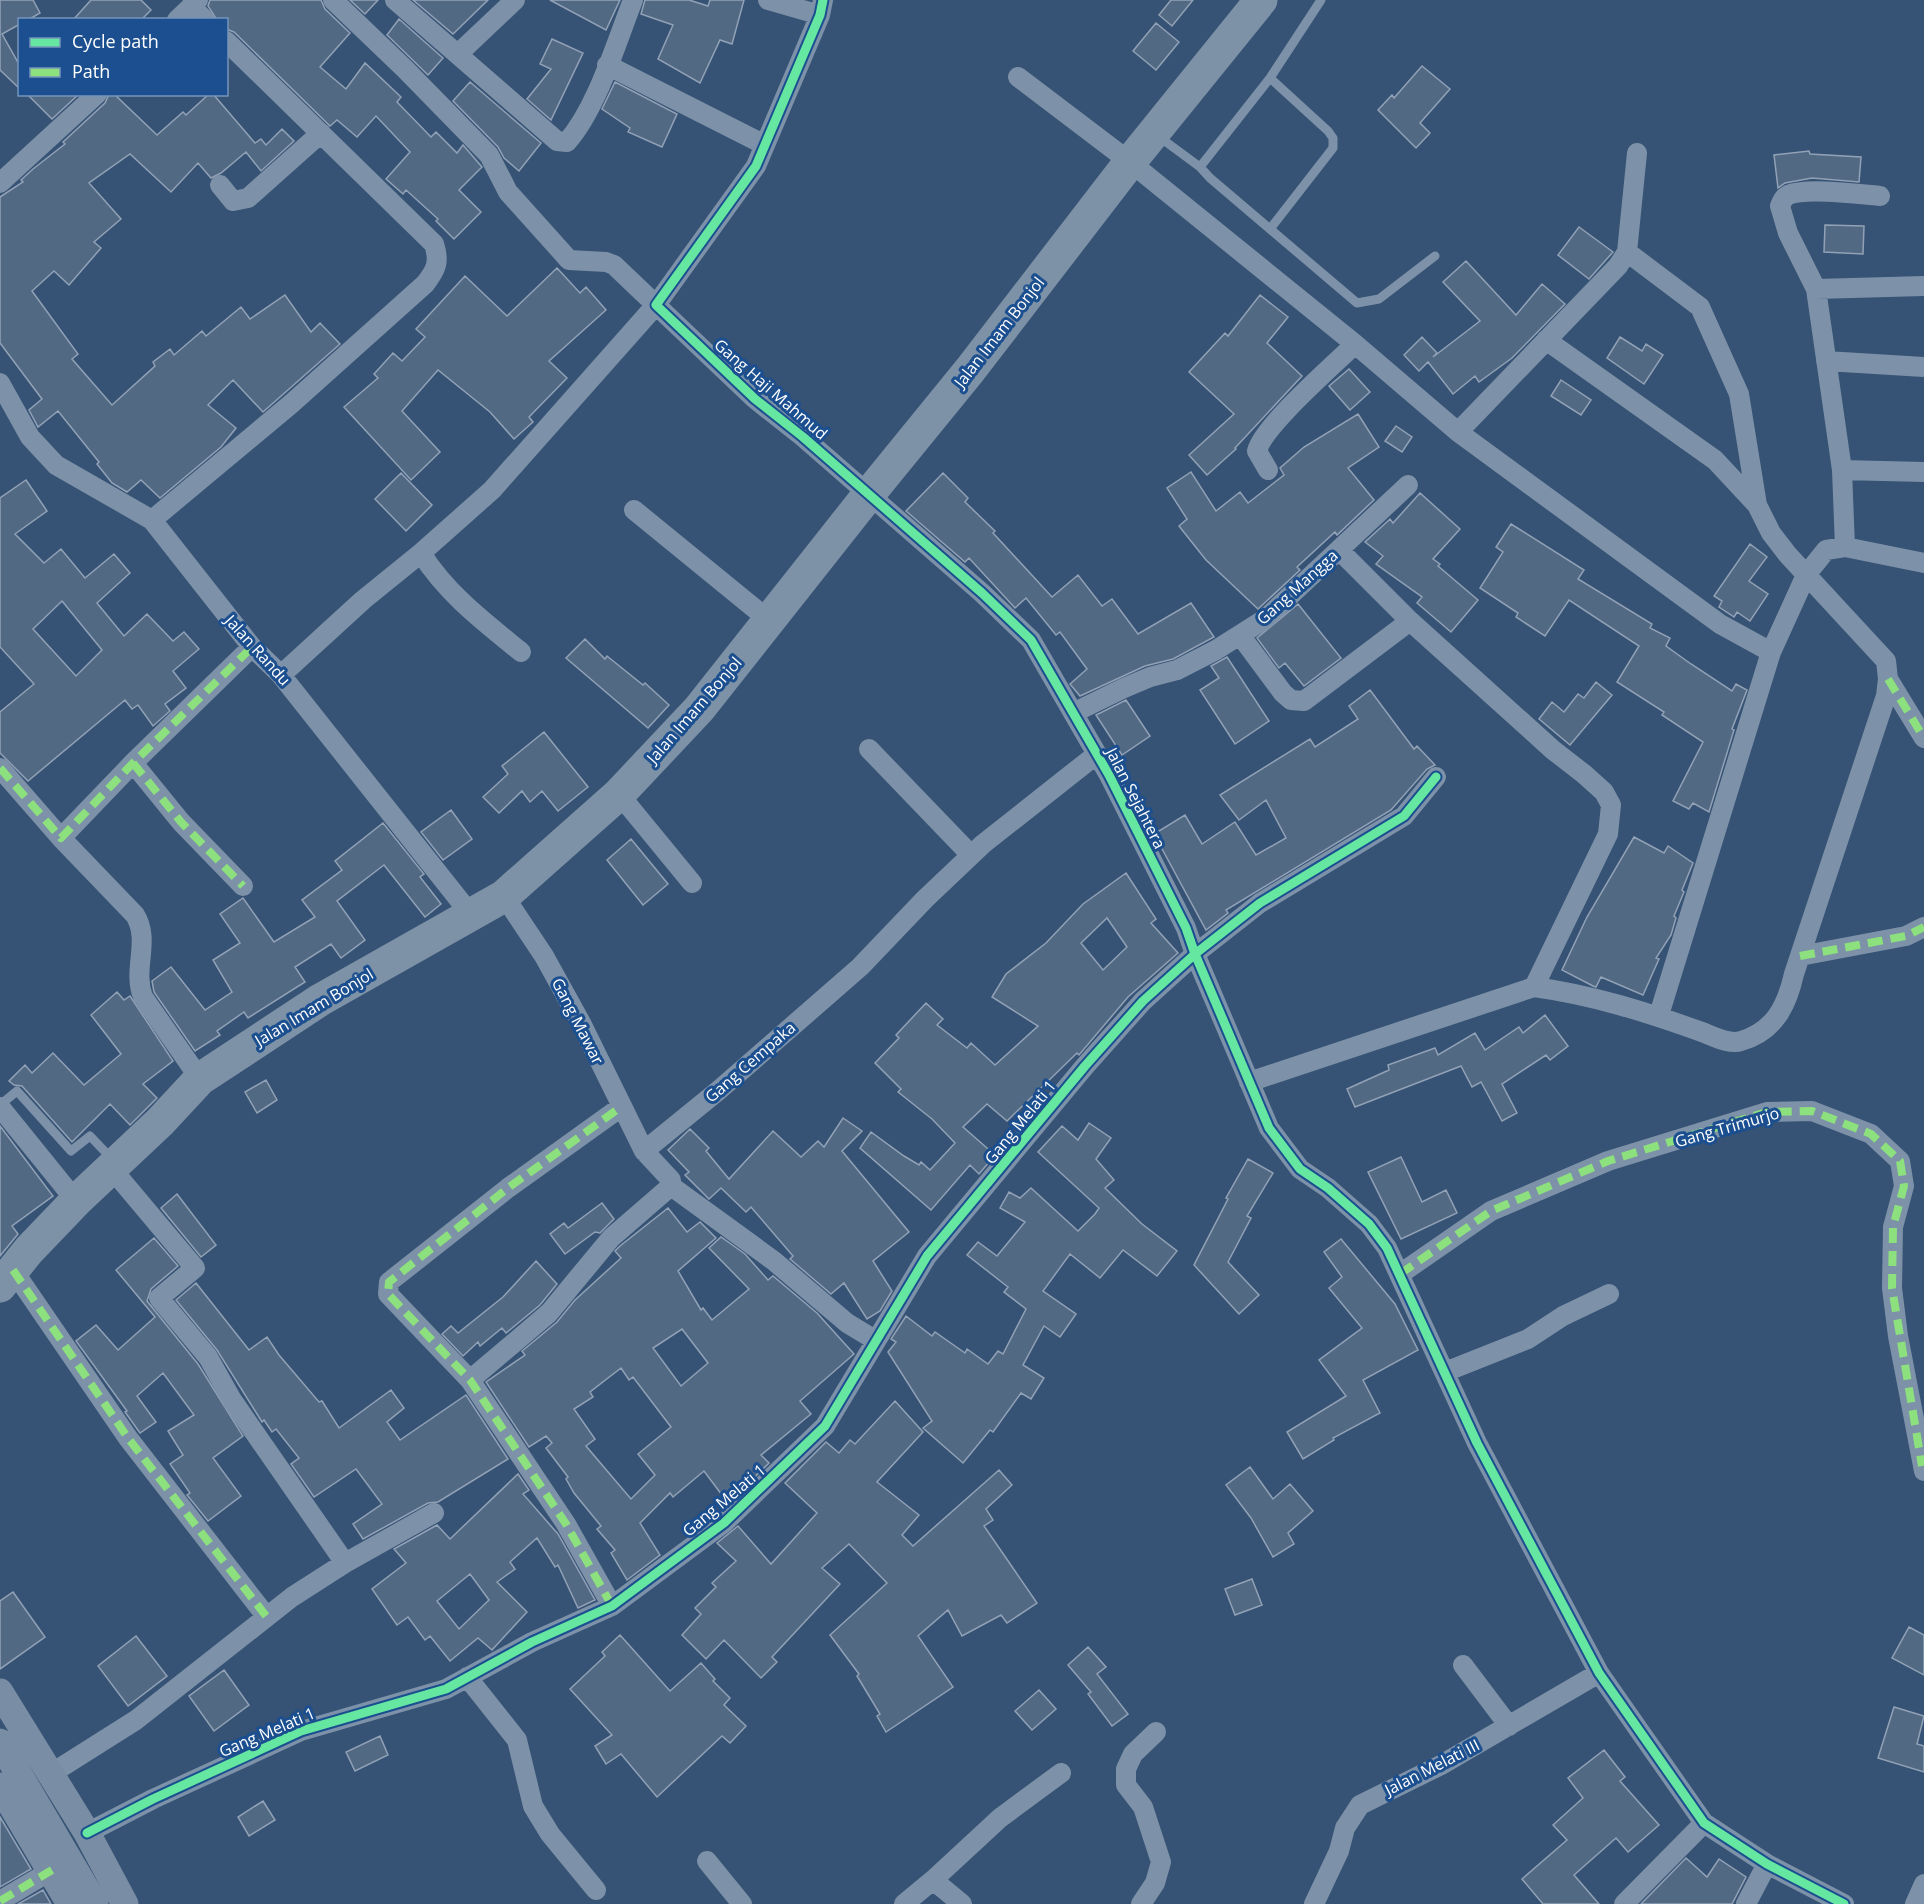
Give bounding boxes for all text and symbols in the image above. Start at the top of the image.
legend [18,18,228,96]
text: Cycle path [72,29,159,53]
text: Path [72,59,110,83]
street label: Jalan Imam Bonjol [948,272,1049,393]
street label: Gang Haji Mahmud [710,334,832,444]
street label: Gang Mangga [1252,545,1342,629]
street label: Jalan Randu [219,608,296,690]
street label: Jalan Imam Bonjol [640,652,746,770]
street label: Jalan Sejahtera [1100,742,1171,852]
street label: Jalan Imam Bonjol [249,963,377,1052]
street label: Gang Mawar [547,974,609,1068]
street label: Gang Cempaka [700,1017,800,1107]
street label: Gang Melati 1 [979,1075,1061,1169]
street label: Gang Trimurjo [1672,1102,1782,1152]
street label: Gang Melati 1 [678,1459,770,1541]
street label: Gang Melati 1 [216,1702,318,1762]
street label: Jalan Melati III [1379,1734,1483,1801]

